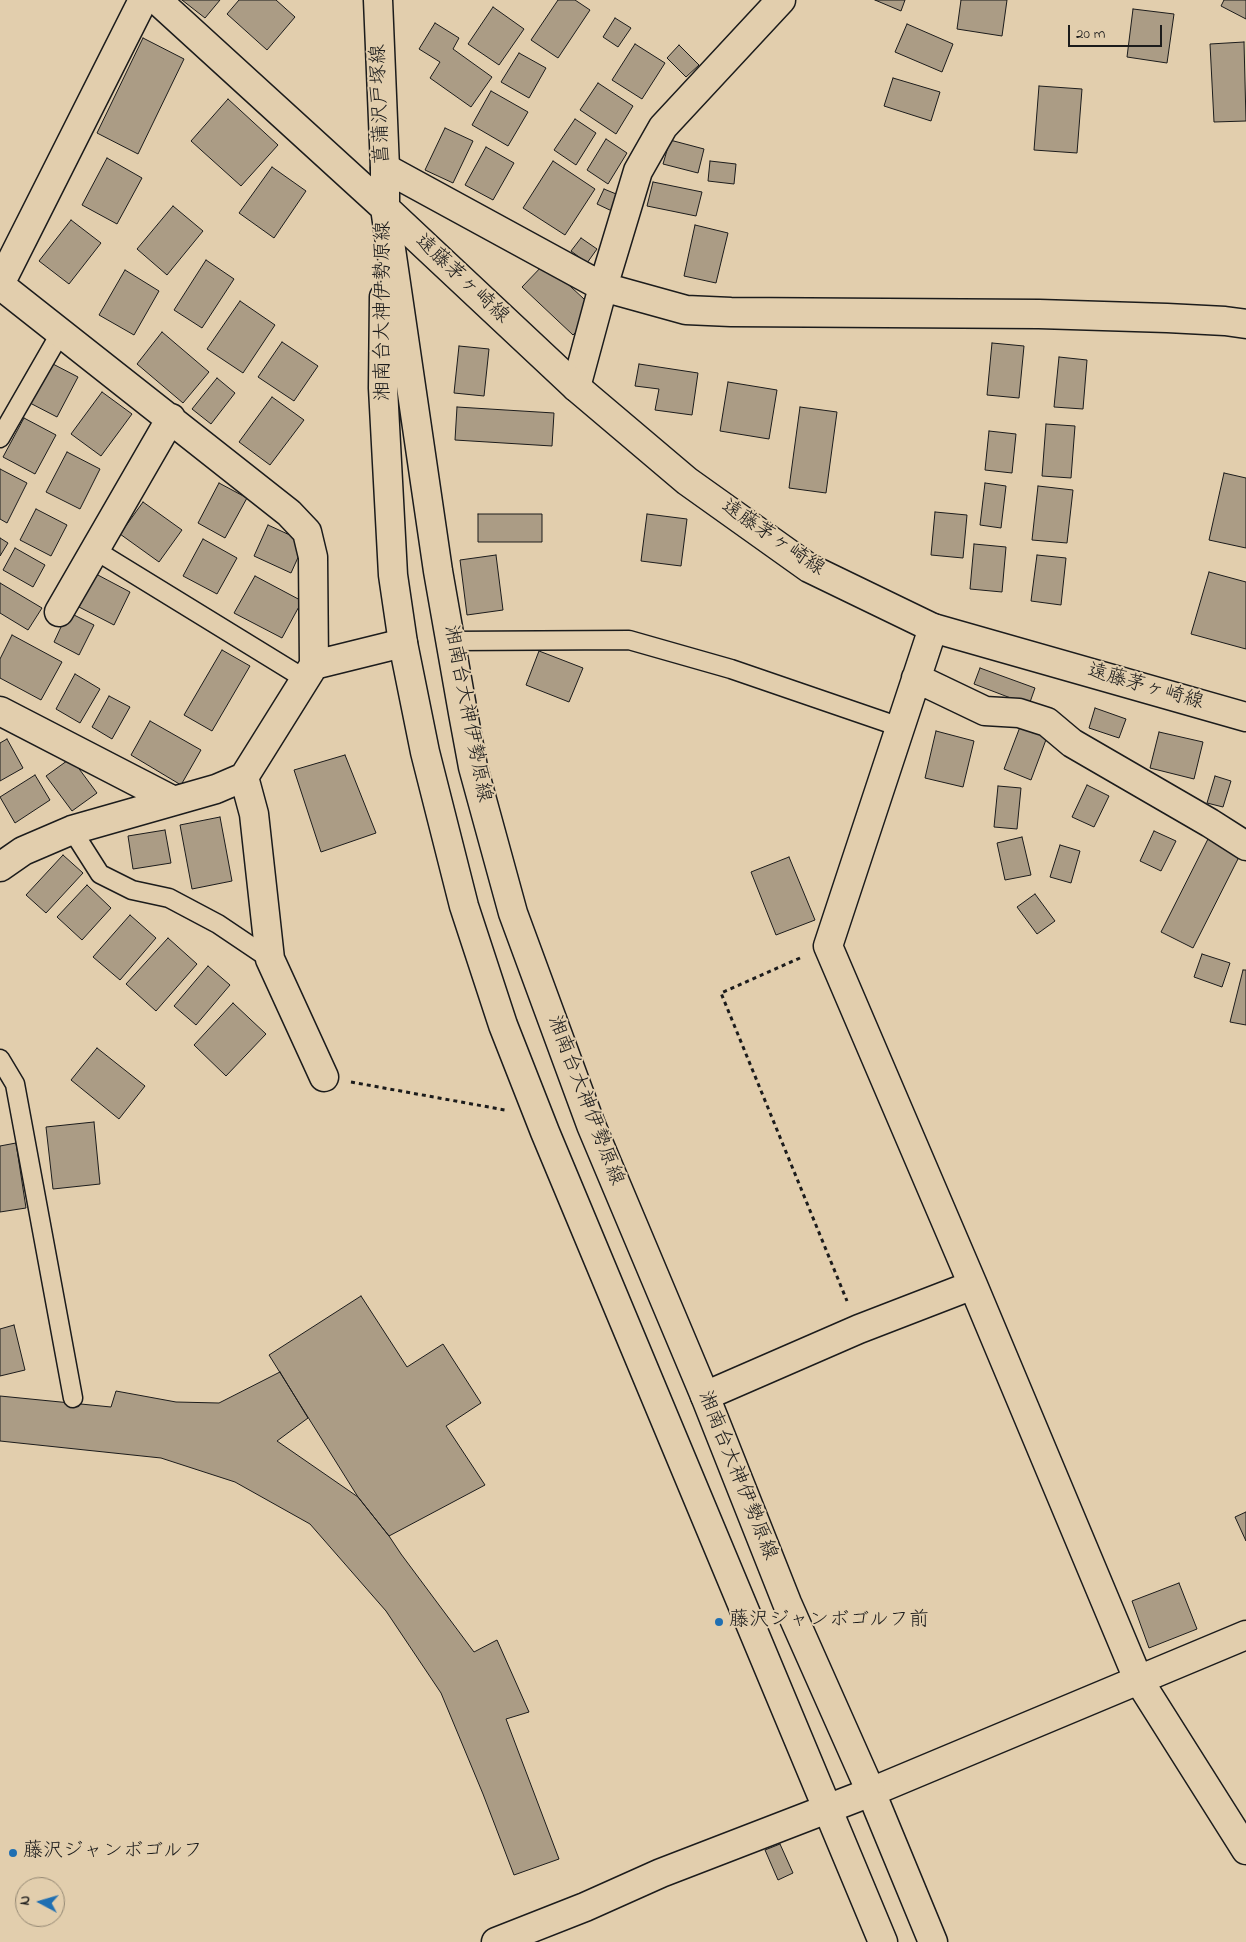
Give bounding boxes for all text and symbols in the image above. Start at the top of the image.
scale bar [1071,15,1165,47]
text: 20 m [1076,23,1105,45]
street label: 菖蒲沢戸塚線 [368,44,396,164]
street label: 湘南台大神伊勢原線 [373,221,397,401]
street label: 遠藤茅ヶ崎線 [409,230,513,330]
street label: 遠藤茅ヶ崎線 [716,496,828,582]
street label: 湘南台大神伊勢原線 [437,623,495,805]
street label: 遠藤茅ヶ崎線 [1084,660,1206,716]
street label: 湘南台大神伊勢原線 [541,1013,627,1189]
street label: 湘南台大神伊勢原線 [691,1388,781,1564]
place label: 藤沢ジャンボゴルフ前 [729,1610,929,1634]
marker: 藤沢ジャンボゴルフ前 [713,1616,725,1628]
place label: 藤沢ジャンボゴルフ [23,1841,203,1865]
marker: 藤沢ジャンボゴルフ [7,1847,19,1859]
north arrow [15,1877,65,1927]
text: N [15,1895,37,1906]

